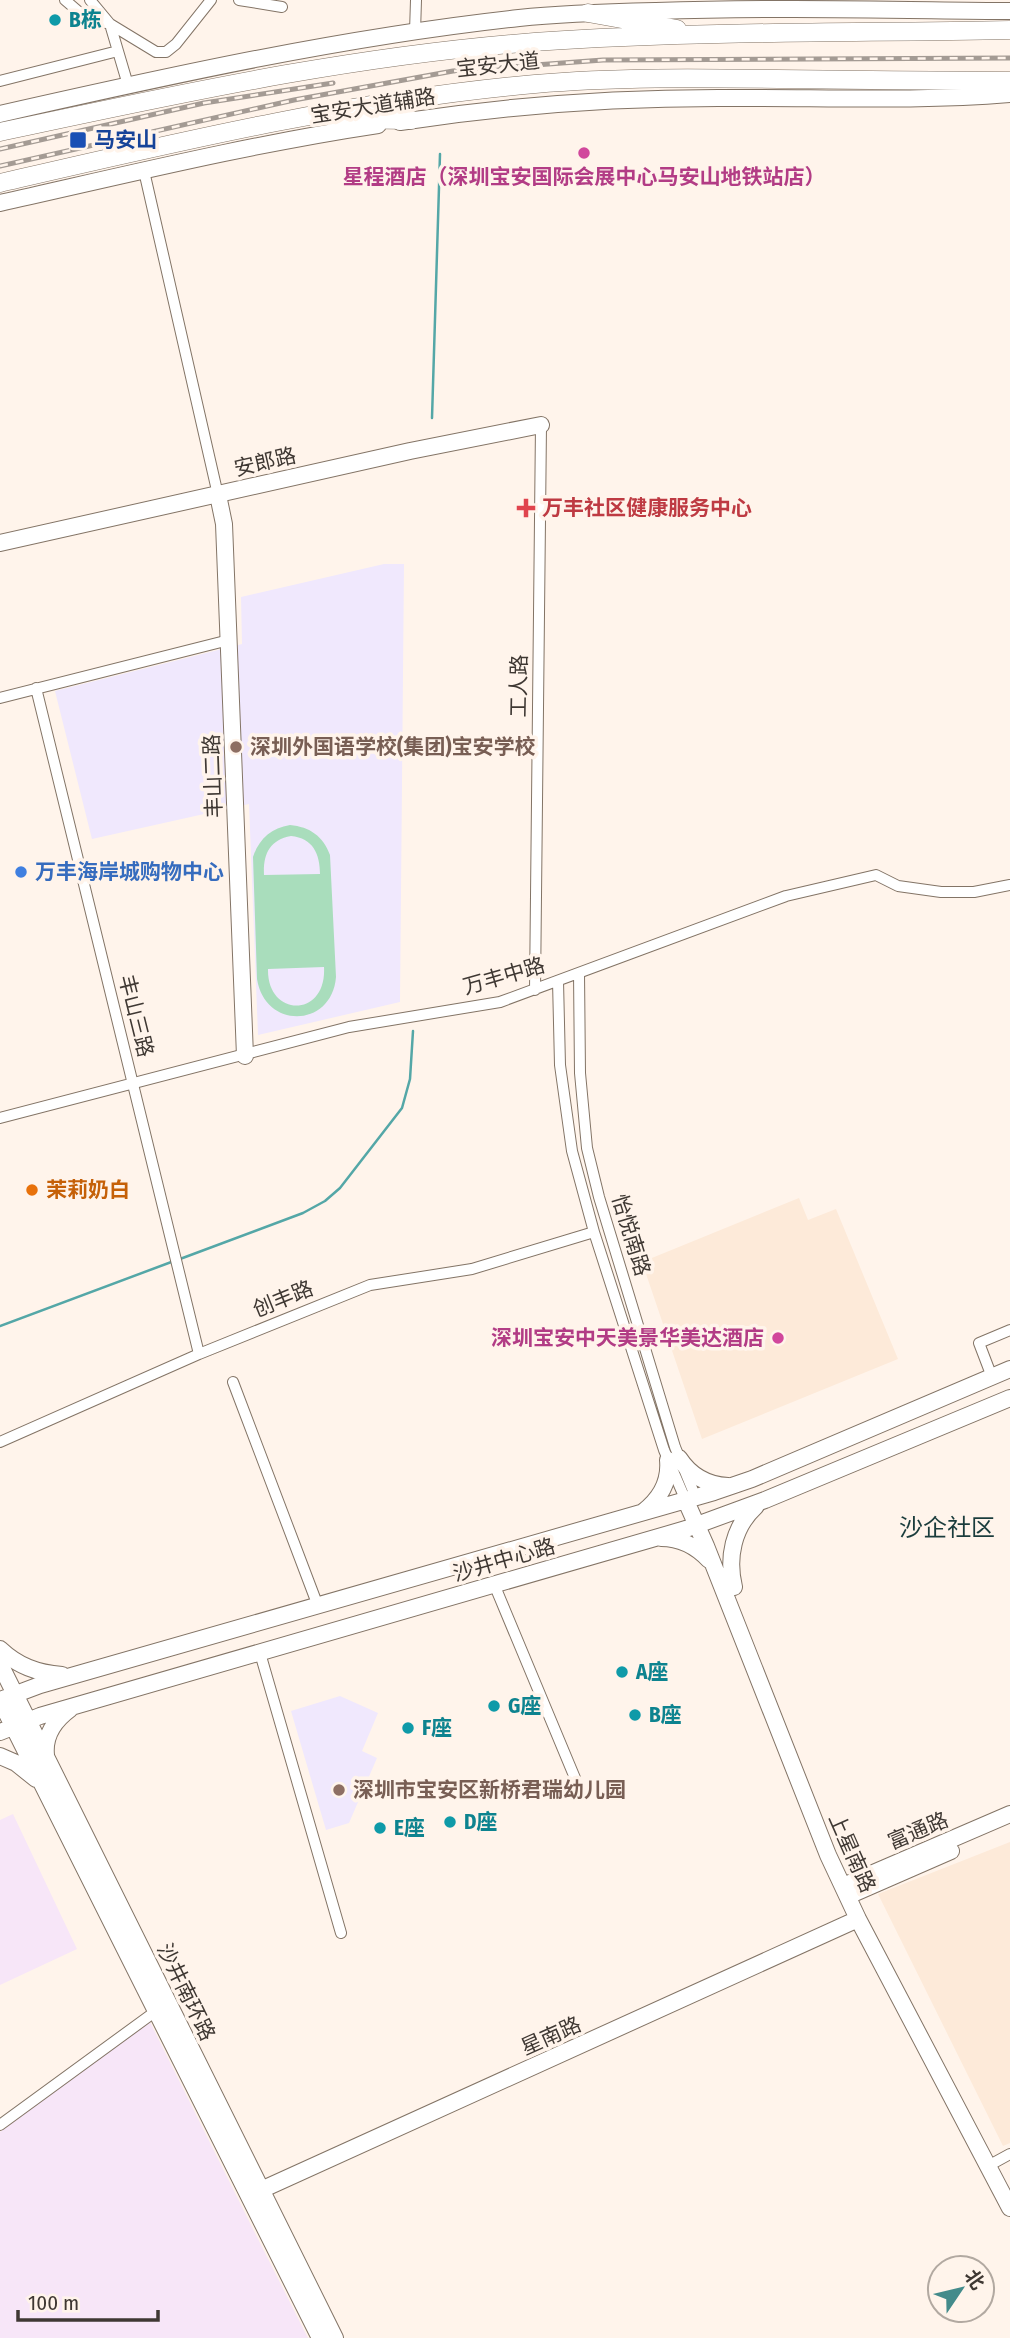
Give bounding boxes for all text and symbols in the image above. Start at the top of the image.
place label: B栋 [69,7,102,33]
marker: B栋 [47,12,63,28]
street label: 宝安大道 [455,48,541,82]
street label: 宝安大道辅路 [309,83,437,129]
place label: 马安山 [94,127,157,153]
marker: 马安山 [68,130,88,150]
marker: 星程酒店（深圳宝安国际会展中心马安山地铁站店） [576,145,592,161]
place label: 星程酒店（深圳宝安国际会展中心马安山地铁站店） [343,164,826,190]
street label: 安郎路 [231,442,299,482]
place label: 万丰社区健康服务中心 [542,495,752,521]
marker: 万丰社区健康服务中心 [516,498,536,518]
street label: 工人路 [505,654,533,718]
street label: 丰山二路 [199,734,227,818]
place label: 深圳外国语学校(集团)宝安学校 [250,734,536,760]
marker: 深圳外国语学校(集团)宝安学校 [228,739,244,755]
place label: 万丰海岸城购物中心 [35,859,224,885]
marker: 万丰海岸城购物中心 [13,864,29,880]
street label: 万丰中路 [460,952,548,1000]
street label: 丰山三路 [113,972,159,1060]
place label: 茉莉奶白 [46,1177,130,1203]
marker: 茉莉奶白 [24,1182,40,1198]
street label: 怡悦南路 [606,1191,656,1279]
street label: 创丰路 [249,1275,317,1323]
place label: 深圳宝安中天美景华美达酒店 [491,1325,764,1351]
marker: 深圳宝安中天美景华美达酒店 [770,1330,786,1346]
district label: 沙企社区 [899,1514,995,1542]
street label: 沙井中心路 [450,1533,558,1587]
place label: A座 [635,1659,668,1685]
marker: A座 [614,1664,630,1680]
place label: G座 [508,1693,541,1719]
marker: G座 [486,1698,502,1714]
place label: B座 [649,1702,682,1728]
marker: B座 [627,1707,643,1723]
place label: F座 [422,1715,452,1741]
marker: F座 [400,1720,416,1736]
place label: 深圳市宝安区新桥君瑞幼儿园 [353,1777,626,1803]
marker: 深圳市宝安区新桥君瑞幼儿园 [331,1782,347,1798]
street label: 富通路 [884,1807,952,1855]
place label: D座 [464,1809,498,1835]
street label: 上星南路 [823,1809,881,1897]
marker: D座 [442,1814,458,1830]
place label: E座 [394,1815,425,1841]
marker: E座 [372,1820,388,1836]
street label: 沙井南环路 [151,1939,221,2045]
street label: 星南路 [517,2011,585,2061]
north arrow [926,2254,996,2324]
text: 北 [960,2265,989,2294]
scale bar [18,2278,158,2322]
text: 100 m [28,2290,79,2316]

